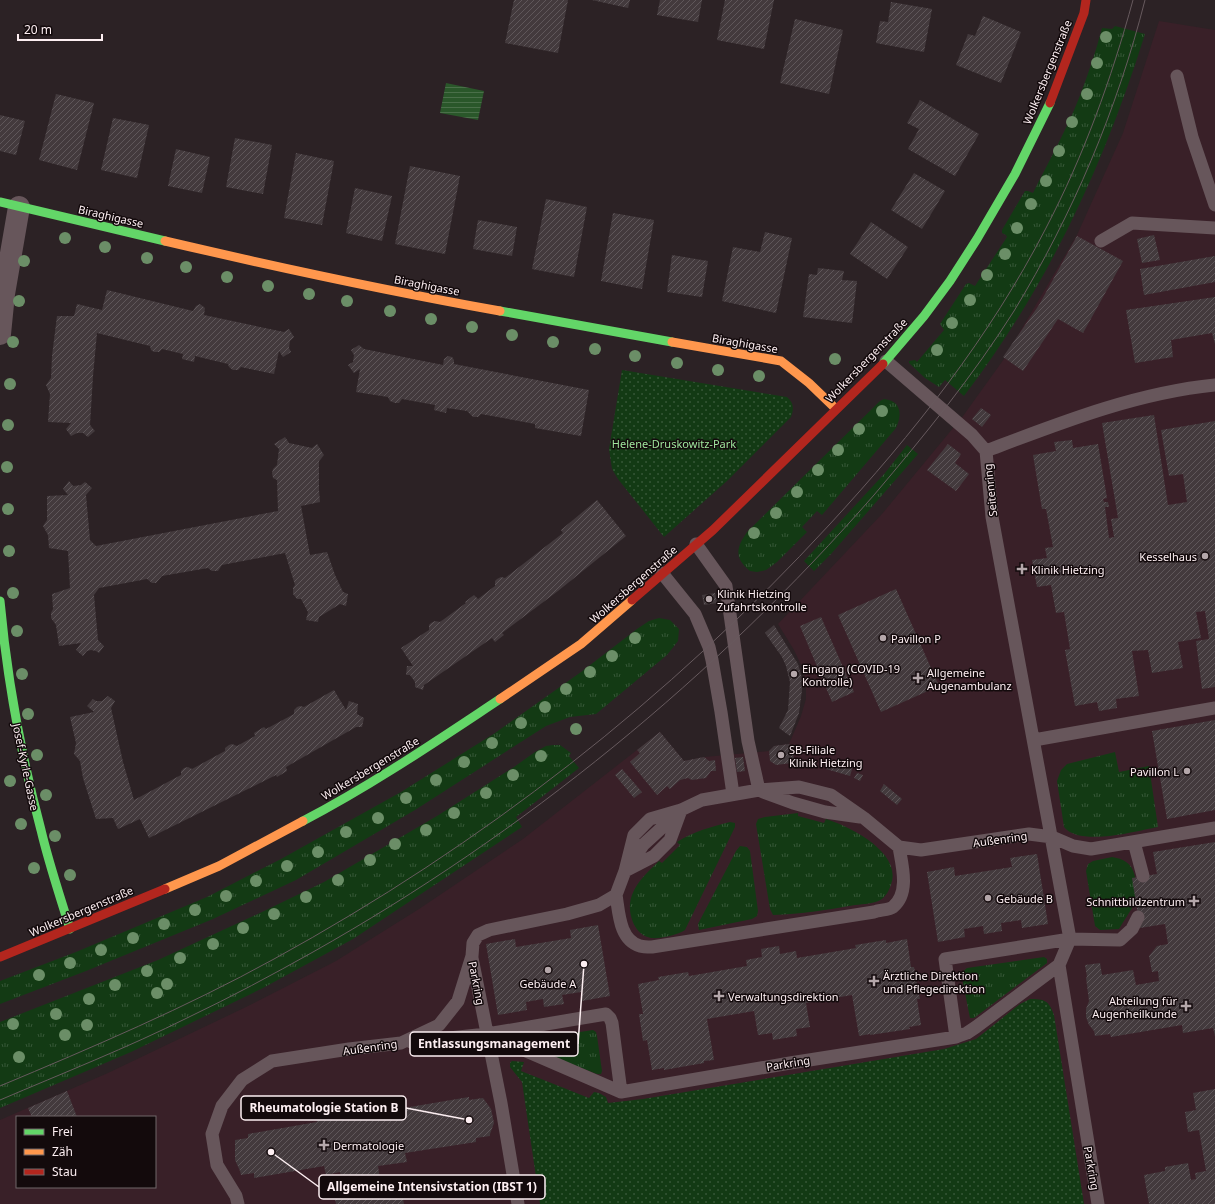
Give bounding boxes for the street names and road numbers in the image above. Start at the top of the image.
street label: Wolkersbergenstraße [1019,18,1075,126]
street label: Biraghigasse [77,201,145,231]
street label: Biraghigasse [393,271,461,299]
street label: Wolkersbergenstraße [822,315,910,405]
street label: Biraghigasse [711,330,779,356]
street label: Seitenring [980,463,1000,517]
street label: Wolkersbergenstraße [586,542,680,626]
street label: Josef-Kyrle-Gasse [9,721,43,812]
street label: Wolkersbergenstraße [318,733,422,803]
street label: Außenring [972,828,1028,850]
street label: Wolkersbergenstraße [27,882,135,940]
street label: Parkring [465,960,489,1006]
street label: Außenring [342,1036,398,1058]
street label: Parkring [765,1052,811,1074]
street label: Parkring [1081,1145,1103,1191]

